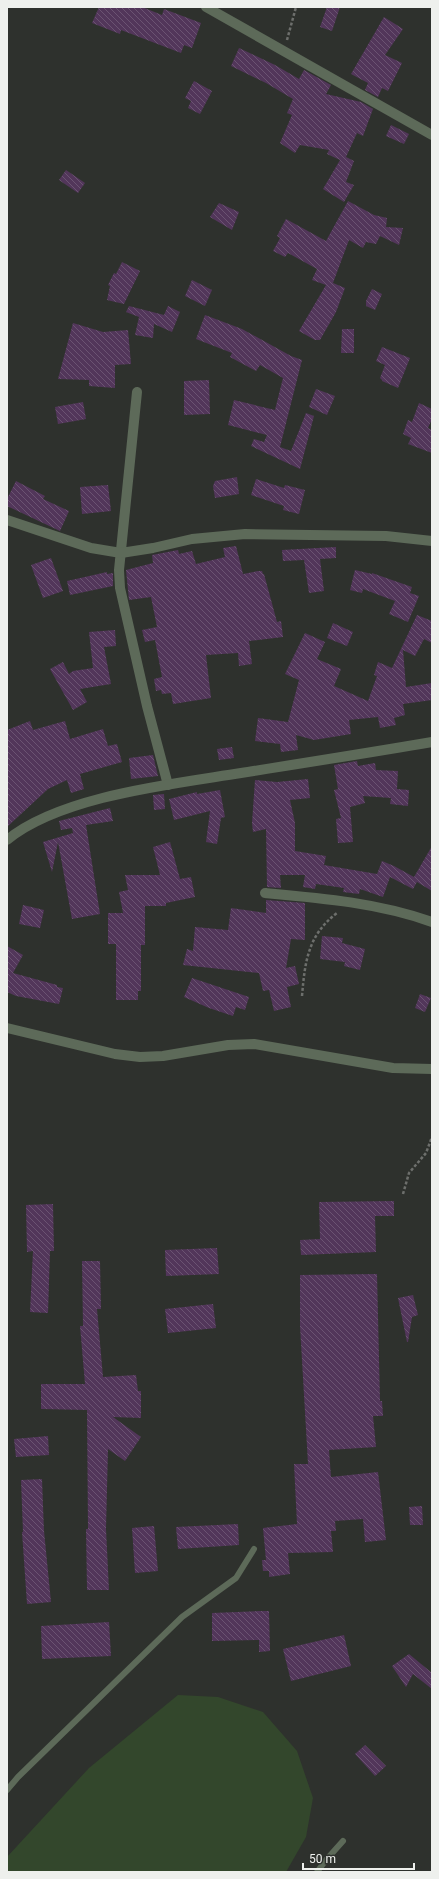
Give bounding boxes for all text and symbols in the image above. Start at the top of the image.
scale bar [303,1845,414,1871]
text: 50 m [309,1852,336,1866]

